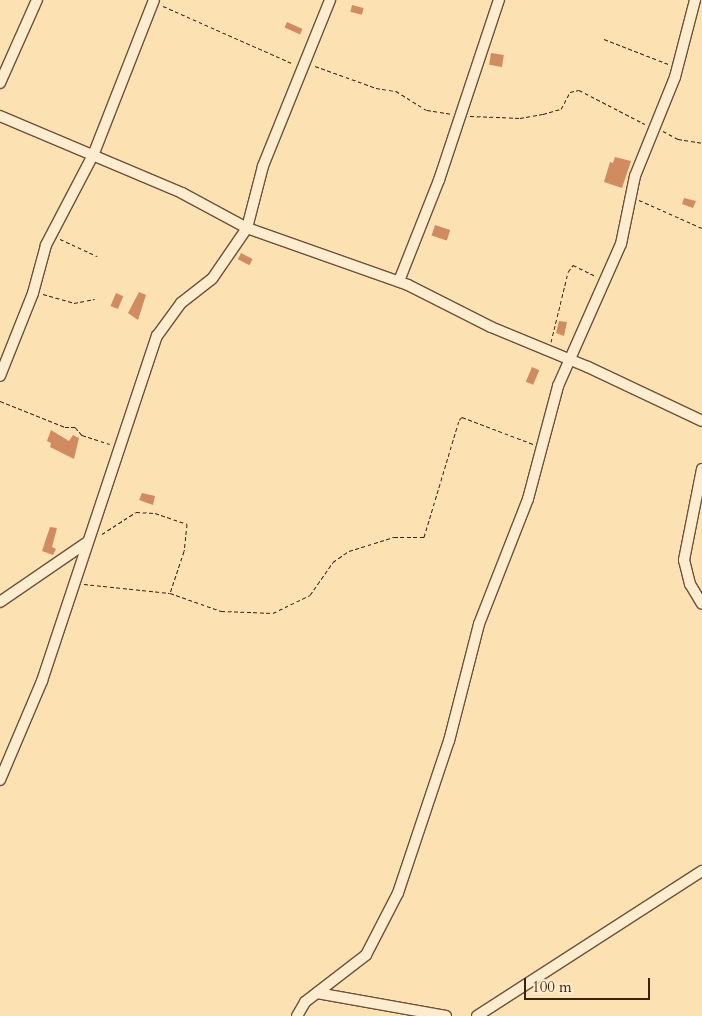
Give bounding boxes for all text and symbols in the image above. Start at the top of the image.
scale bar [527,968,653,1000]
text: 100 m [532,977,572,997]

